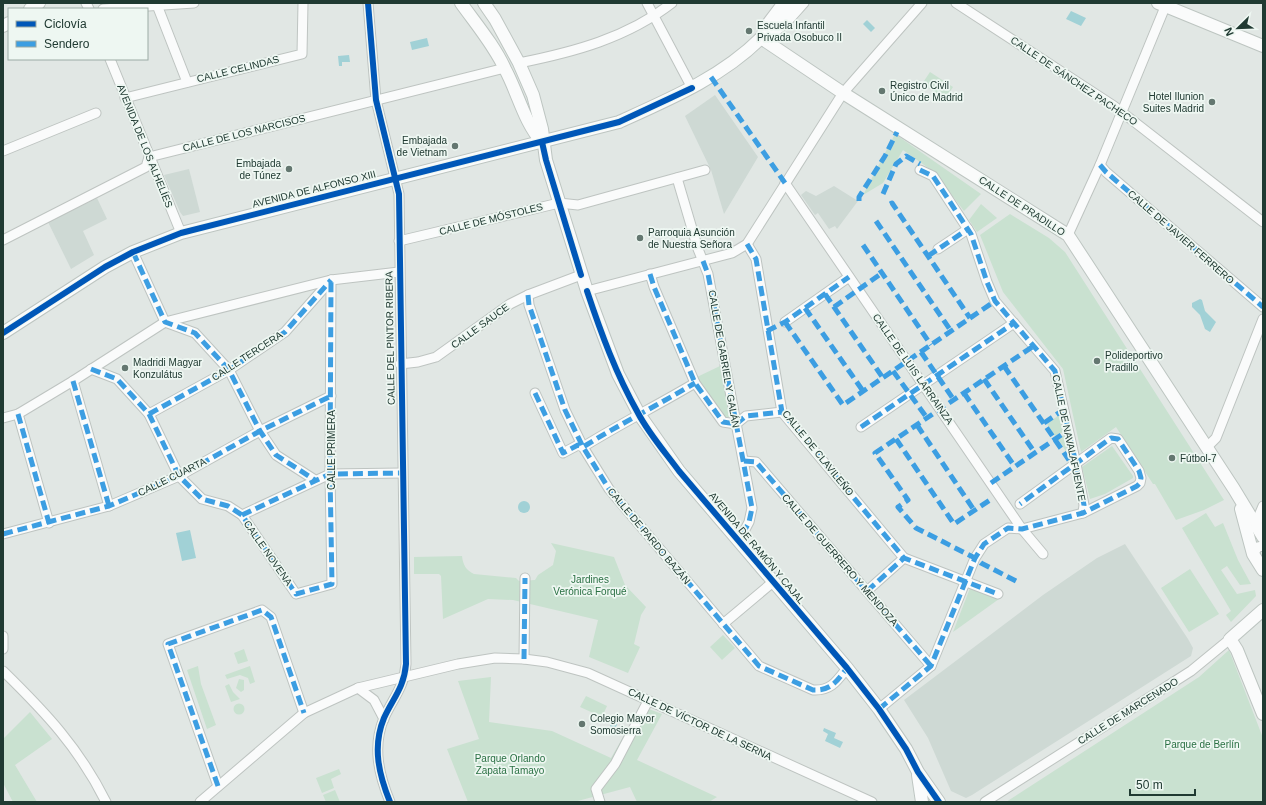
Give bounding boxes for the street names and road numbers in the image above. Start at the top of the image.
street label: CALLE DE SÁNCHEZ PACHECO [1009,34,1140,128]
street label: CALLE CELINDAS [196,53,281,85]
street label: AVENIDA DE LOS ALHELÍES [115,82,176,210]
street label: CALLE DE LOS NARCISOS [181,112,307,154]
street label: AVENIDA DE ALFONSO XIII [251,168,377,210]
street label: CALLE DE PRADILLO [977,174,1067,238]
street label: CALLE DE JAVIER FERRERO [1126,188,1236,286]
street label: CALLE DE MÓSTOLES [438,200,544,237]
street label: CALLE DEL PINTOR RIBERA [383,271,397,405]
street label: CALLE DE GABRIEL Y GALÁN [706,289,743,429]
street label: CALLE SAUCE [449,301,511,351]
street label: CALLE DE LUIS LARRAINZA [871,312,956,427]
street label: CALLE TERCERA [210,329,285,383]
street label: CALLE DE NAVALAFUENTE [1050,374,1088,503]
street label: CALLE DE CLAVILEÑO [780,408,857,498]
street label: CALLE PRIMERA [326,410,337,490]
street label: CALLE CUARTA [136,456,208,498]
street label: CALLE DE PARDO BAZÁN [606,485,693,586]
street label: AVENIDA DE RAMÓN Y CAJAL [707,489,808,606]
street label: CALLE DE GUERRERO Y MENDOZA [780,492,900,628]
street label: CALLE NOVENA [241,518,295,588]
street label: CALLE DE MARCENADO [1076,675,1180,746]
street label: CALLE DE VÍCTOR DE LA SERNA [626,685,774,762]

